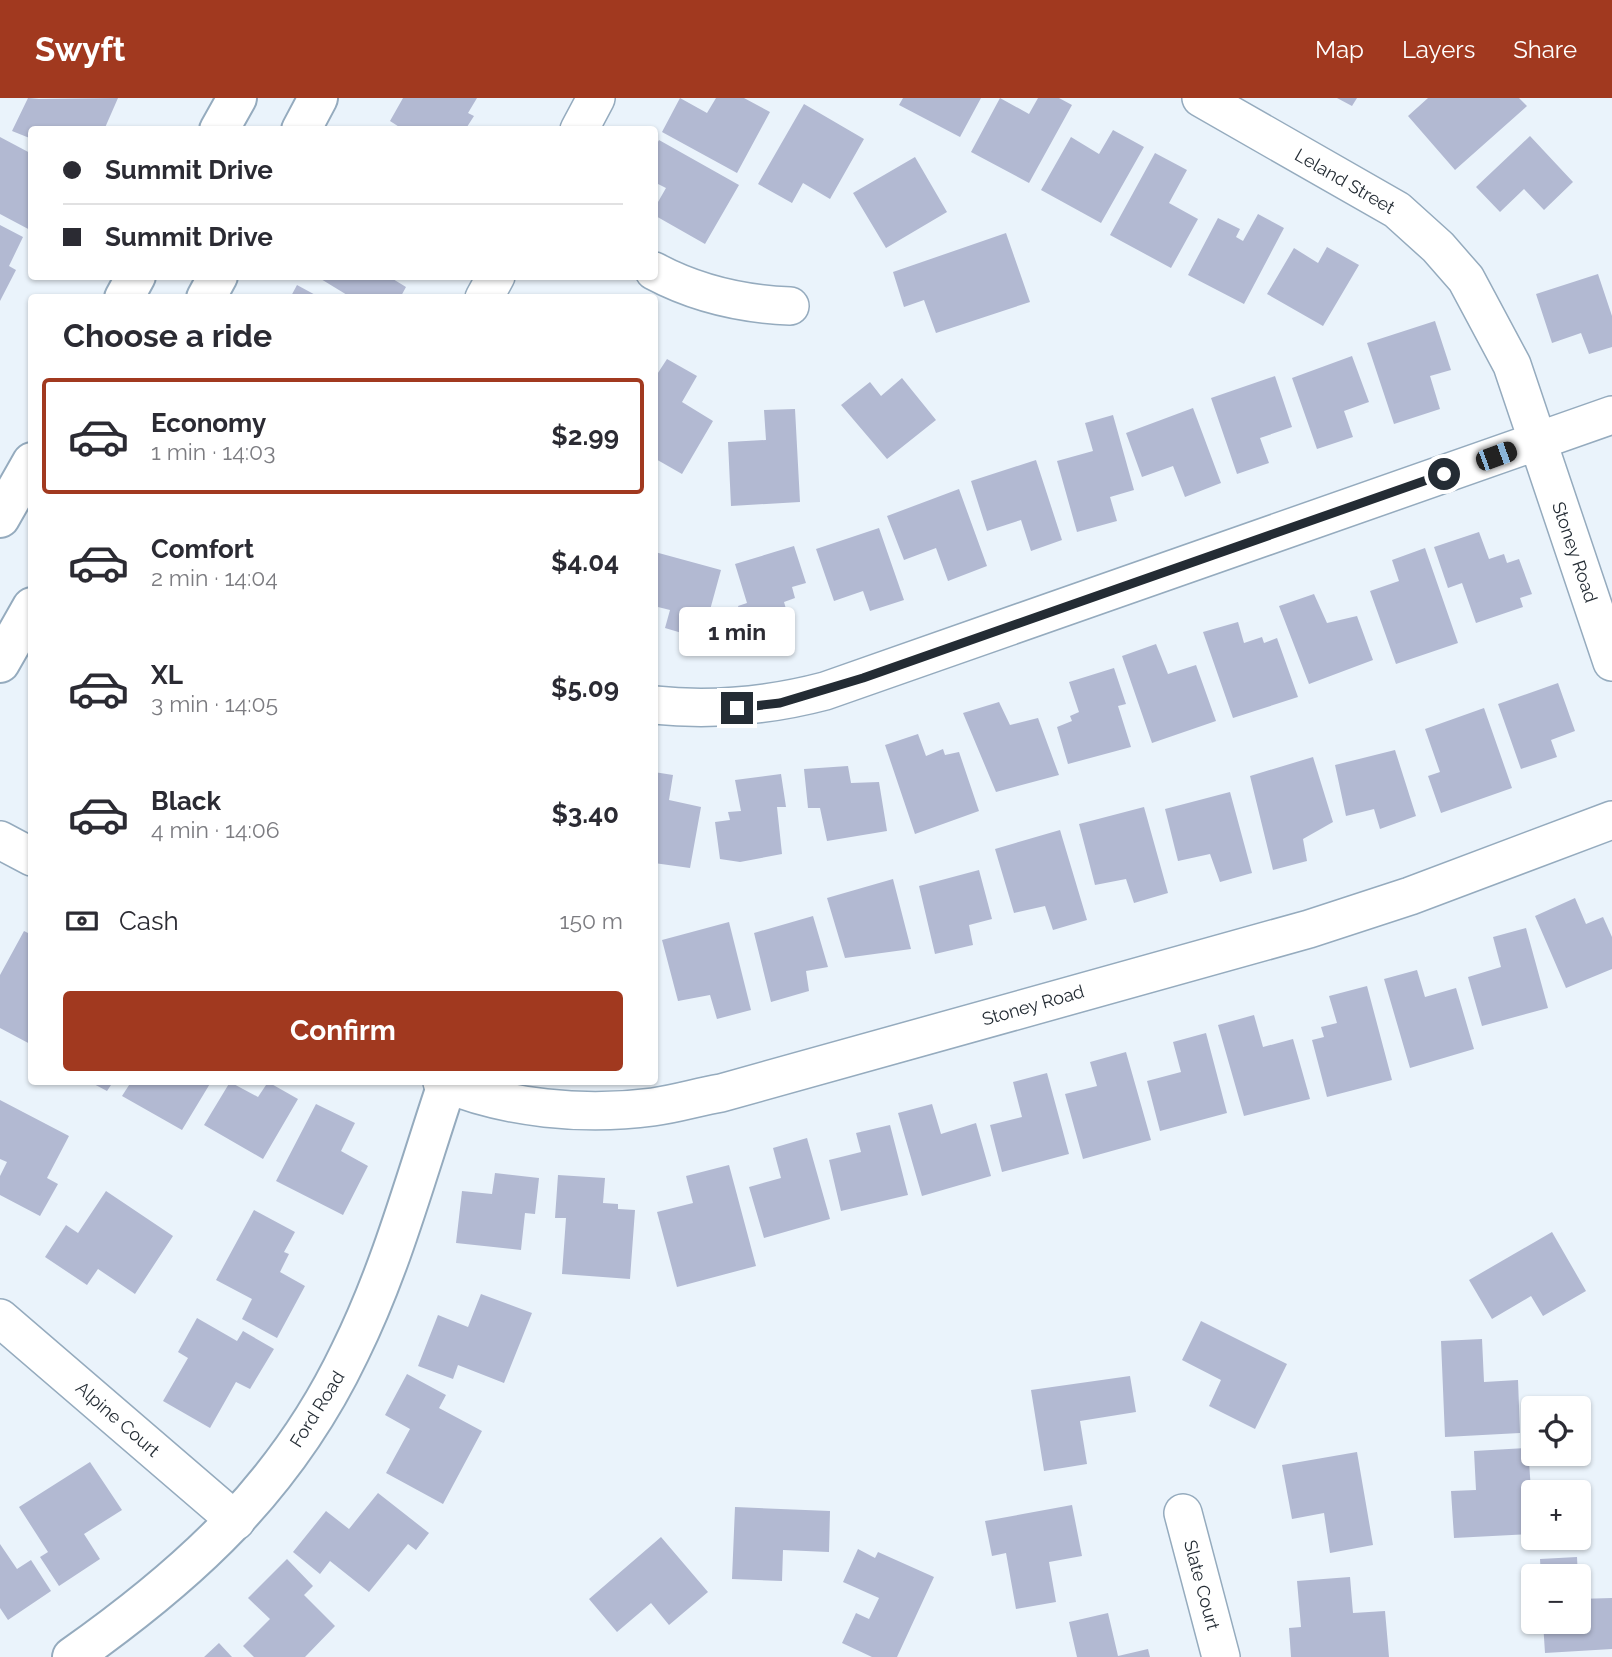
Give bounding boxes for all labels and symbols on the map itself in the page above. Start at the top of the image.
street label: Leland Street [1291,144,1399,218]
car [1473,439,1520,473]
route start [1428,458,1460,490]
street label: Stoney Road [1548,499,1602,605]
callout: 1 min [679,606,795,656]
route end [721,692,753,724]
street label: Stoney Road [980,980,1086,1030]
street label: Ford Road [285,1367,349,1451]
street label: Alpine Court [72,1377,164,1461]
street label: Slate Court [1180,1538,1224,1632]

